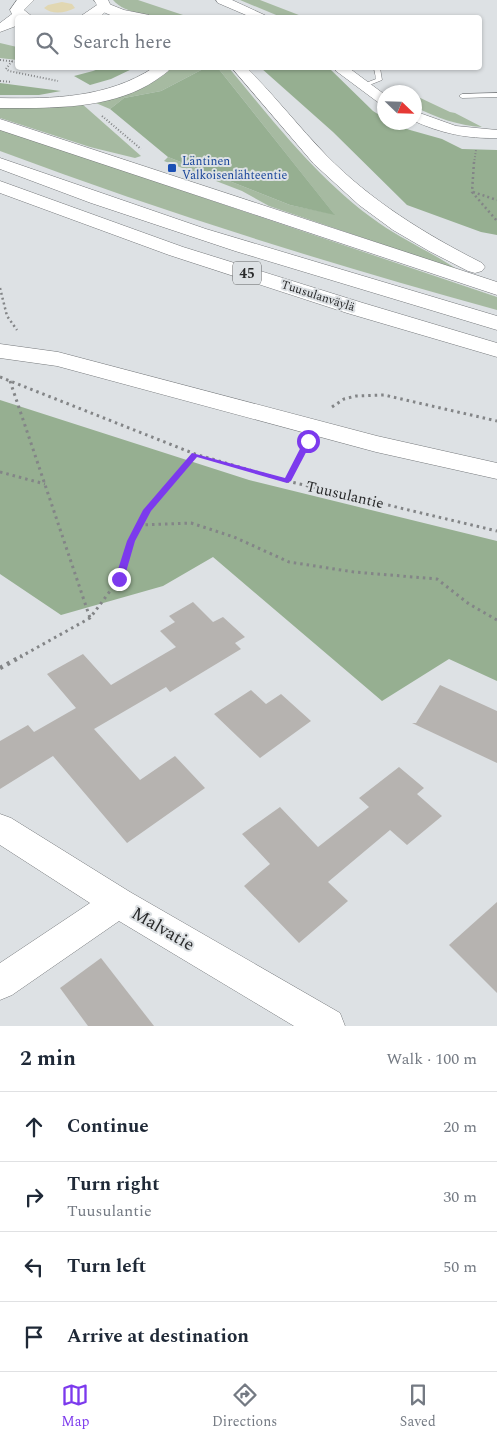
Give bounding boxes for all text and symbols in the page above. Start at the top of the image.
search box [15,15,482,70]
text: Search here [73,28,172,57]
icon: search [33,29,61,57]
north arrow [377,85,422,130]
place label: Läntinen Valkoisenlähteentie [182,152,287,185]
marker: Läntinen Valkoisenlähteentie [166,162,178,174]
road number: 45 [233,262,261,284]
street label: Tuusulanväylä [279,275,357,317]
route start [297,430,320,453]
street label: Tuusulantie [304,475,386,515]
route end [108,568,131,591]
street label: Malvatie [126,900,200,958]
text: 2 min [20,1043,76,1075]
text: Walk · 100 m [386,1047,477,1071]
text: Continue [67,1112,149,1141]
icon: ahead [20,1113,48,1141]
text: 20 m [443,1115,477,1139]
text: Turn right [67,1170,160,1199]
icon: right [20,1183,48,1211]
text: 30 m [443,1185,477,1209]
text: Tuusulantie [67,1199,152,1223]
text: Turn left [67,1252,146,1281]
icon: left [20,1253,48,1281]
text: 50 m [443,1255,477,1279]
text: Arrive at destination [67,1322,249,1351]
icon: arrive [20,1323,48,1351]
tab: Map [61,1381,89,1432]
tab: Directions [212,1381,277,1432]
tab: Saved [400,1381,436,1432]

